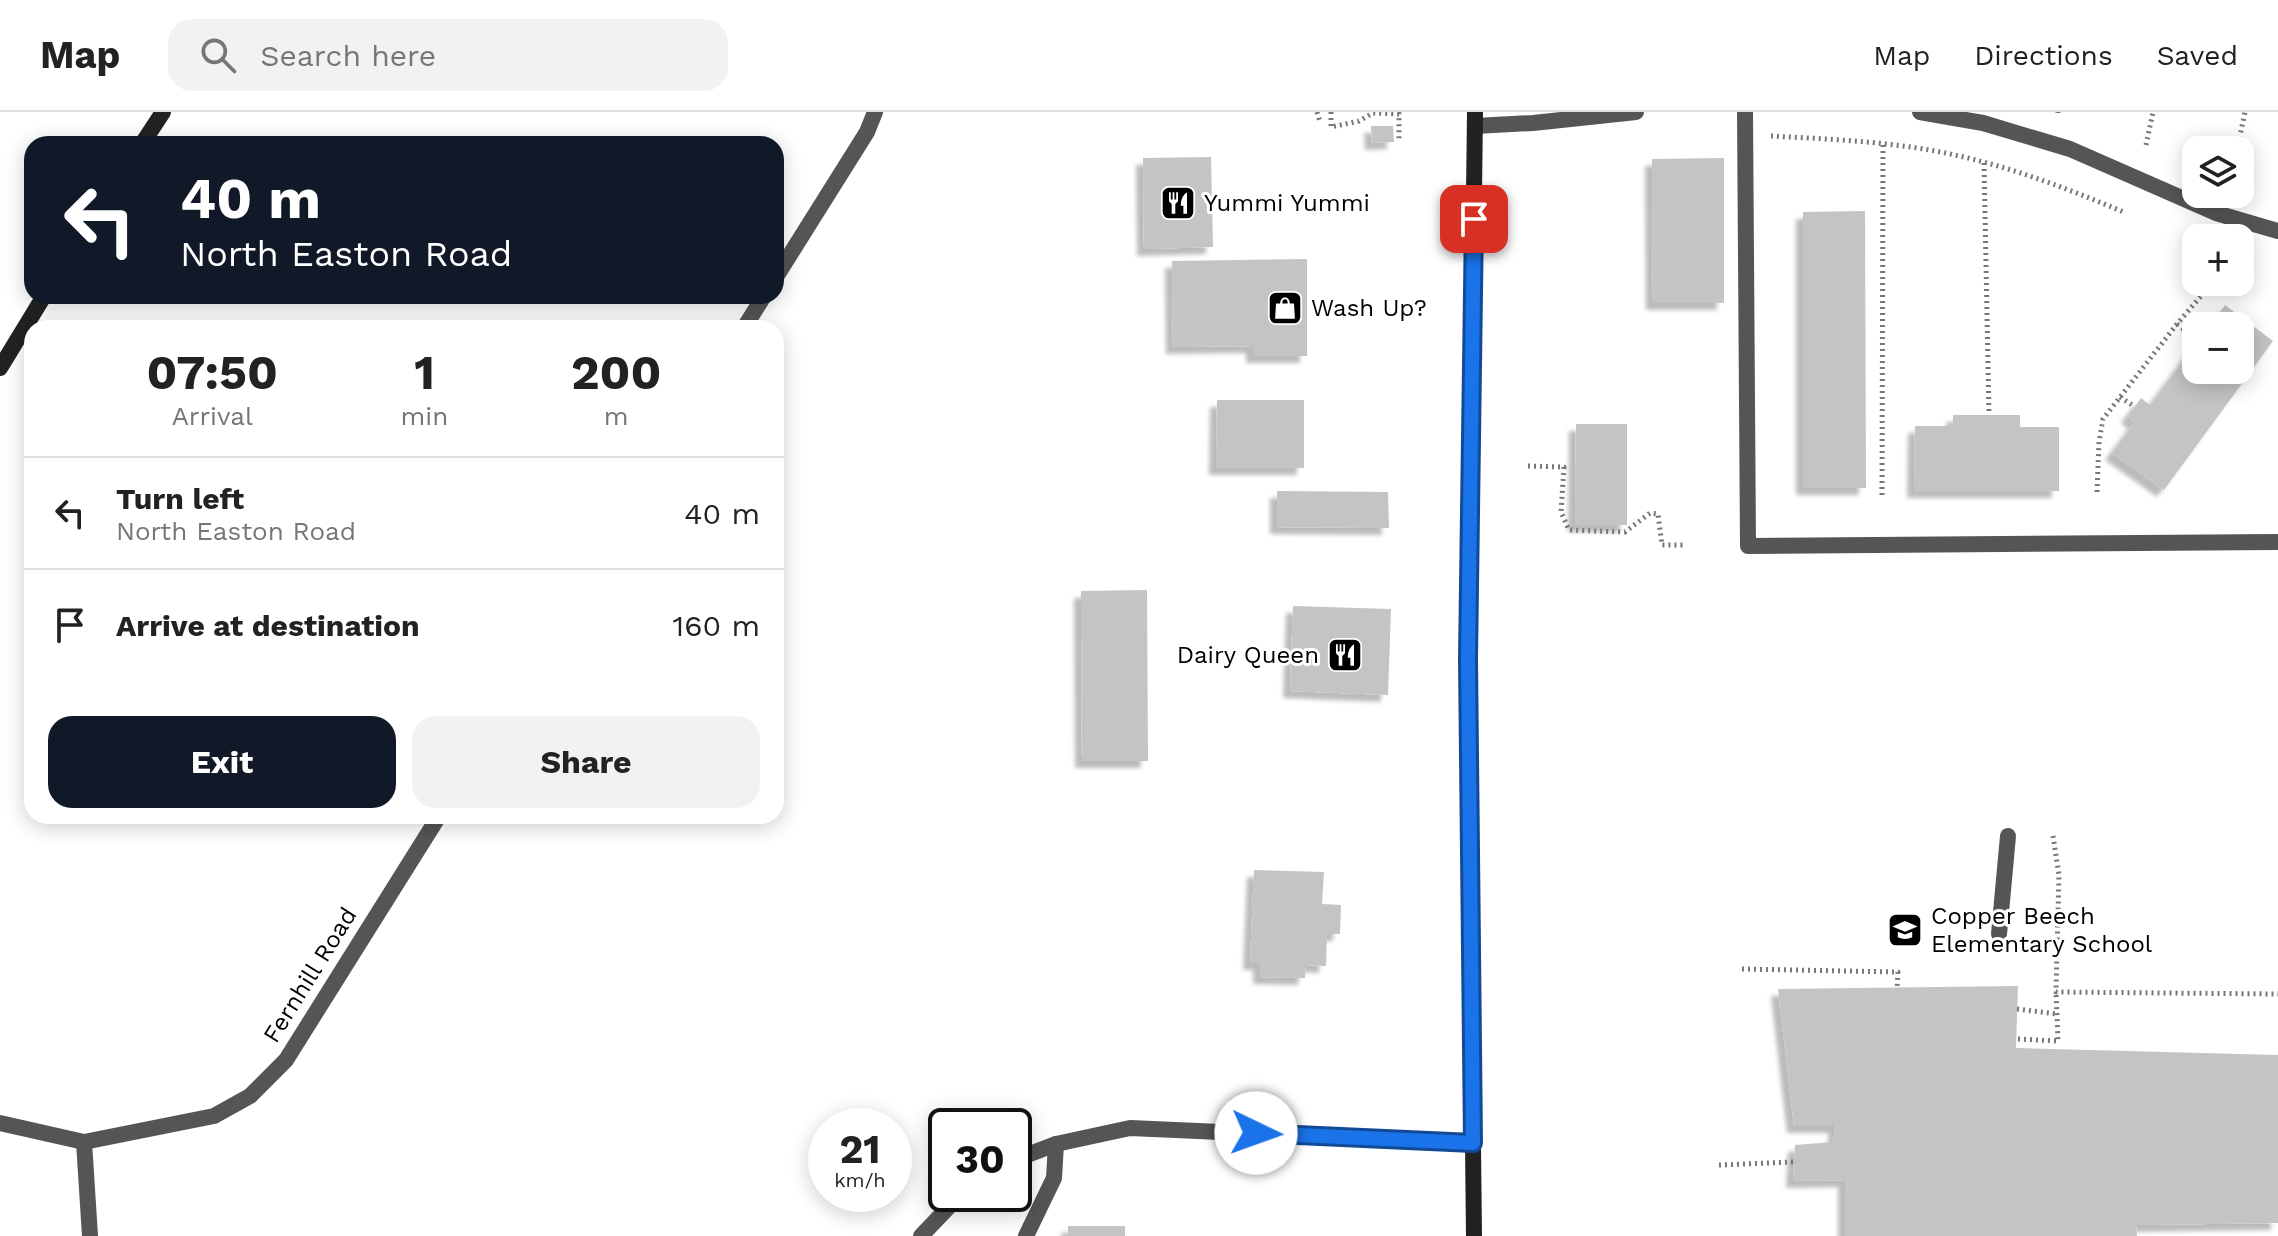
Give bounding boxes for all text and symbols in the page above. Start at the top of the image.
search box [168,19,728,91]
text: Map [40,33,120,77]
icon: search [196,33,240,77]
text: Search here [260,38,436,73]
text: Map [1873,39,1930,72]
text: Directions [1974,39,2113,72]
text: Saved [2157,39,2238,72]
map controls [2182,136,2254,384]
button: layers [2182,136,2254,208]
text: 40 m [180,166,321,232]
icon: left [48,168,152,272]
restaurant icon: Yummi Yummi [1159,184,1197,222]
pin [1440,185,1508,253]
place label: Yummi Yummi [1204,189,1370,217]
icon: arrive [1452,197,1496,241]
button: + [2182,224,2254,296]
text: North Easton Road [180,233,512,275]
shop icon: Wash Up? [1266,289,1304,327]
place label: Wash Up? [1311,294,1427,322]
button: − [2182,312,2254,384]
text: 07:50 [147,344,278,401]
text: 1 [414,344,435,401]
text: 200 [571,344,661,401]
text: Arrival [172,401,253,431]
text: min [401,401,448,431]
text: m [604,401,629,431]
text: Turn left [116,481,244,516]
icon: left [48,491,92,535]
text: 40 m [684,496,760,531]
text: North Easton Road [116,516,356,546]
icon: arrive [48,603,92,647]
text: Arrive at destination [116,608,420,643]
text: 160 m [673,608,760,643]
restaurant icon: Dairy Queen [1326,636,1364,674]
place label: Dairy Queen [1177,641,1319,669]
button: Exit [48,716,396,808]
button: Share [412,716,760,808]
street label: Fernhill Road [257,902,363,1048]
place label: Copper Beech Elementary School [1931,902,2153,958]
school or university icon: Copper Beech Elementary School [1886,911,1924,949]
position arrow [1214,1091,1298,1175]
speed limit sign: 30 [928,1108,1032,1212]
text: 21 [839,1126,881,1173]
text: km/h [834,1168,886,1192]

